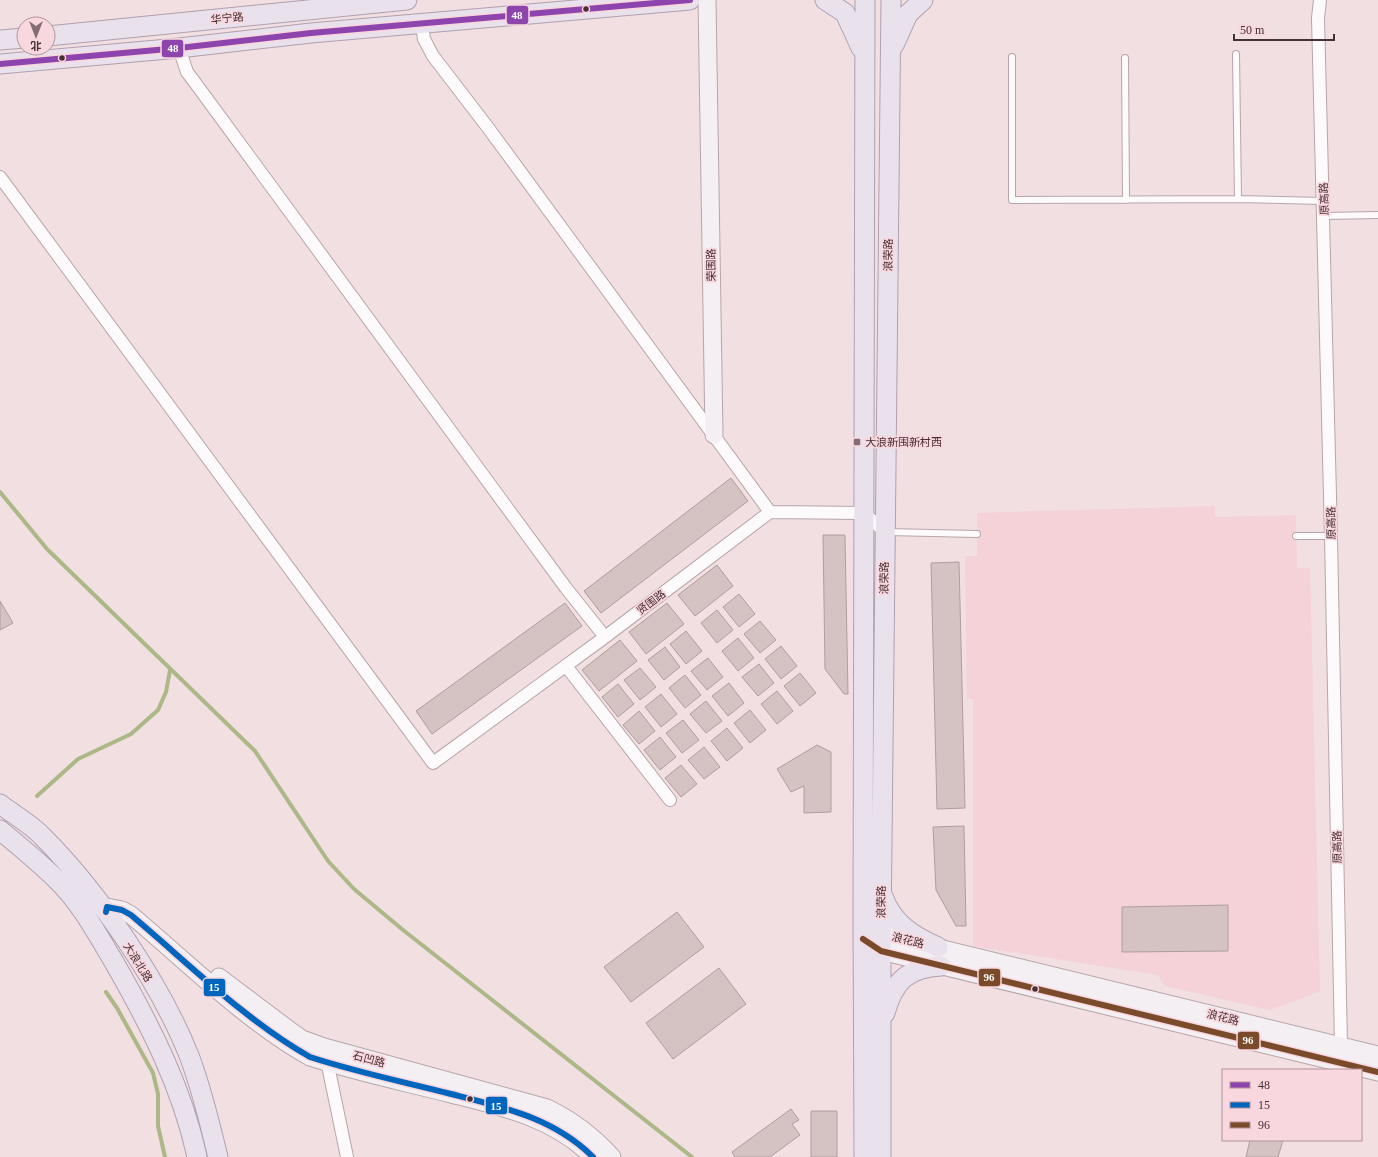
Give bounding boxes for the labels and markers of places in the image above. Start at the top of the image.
unlabelled marker [581,4,591,14]
unlabelled marker [57,53,67,63]
place label: 大浪新围新村西 [865,436,942,448]
marker: 大浪新围新村西 [852,437,862,447]
unlabelled marker [1030,984,1040,994]
unlabelled marker [465,1094,475,1104]

